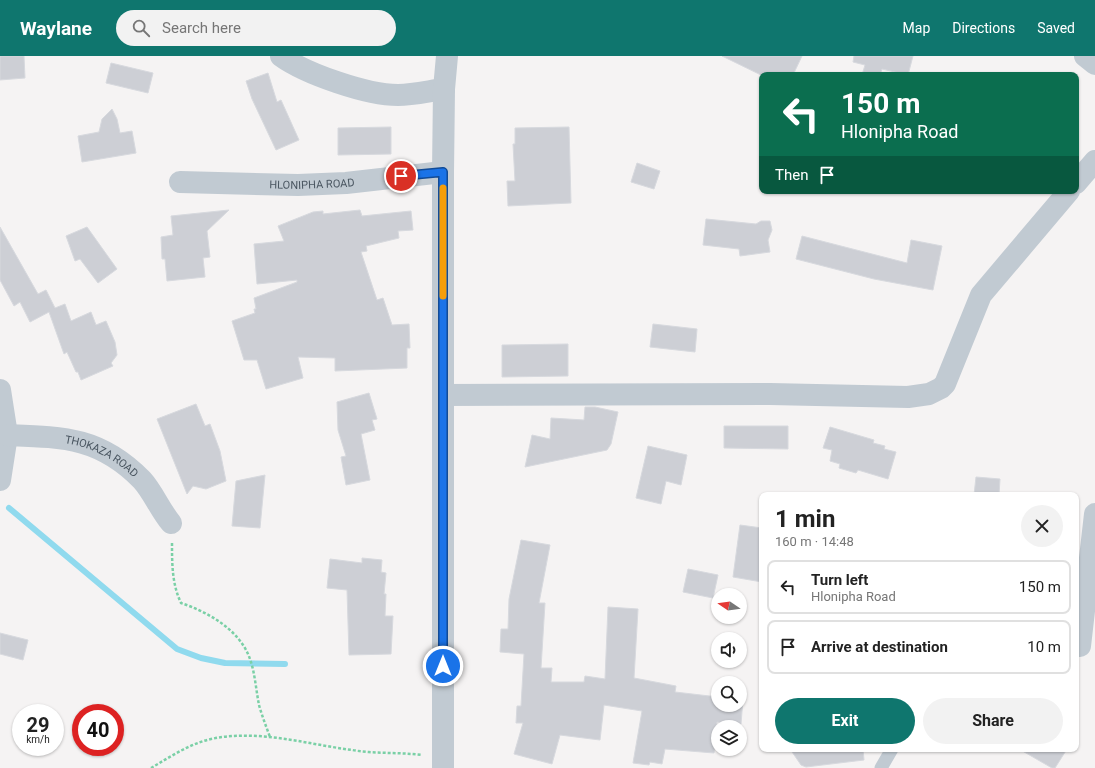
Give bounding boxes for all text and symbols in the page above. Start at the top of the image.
search box [116,10,396,46]
text: Waylane [20,17,92,40]
icon: search [130,17,152,39]
text: Search here [162,19,241,37]
text: Map [903,20,930,36]
text: Directions [952,20,1015,36]
text: Saved [1037,20,1075,36]
text: 150 m [841,87,920,120]
icon: left [775,88,827,140]
text: Hlonipha Road [841,121,958,142]
pin [384,159,418,193]
icon: arrive [816,164,838,186]
icon: arrive [390,165,412,187]
text: Then [775,166,808,184]
street label: HLONIPHA ROAD [269,176,355,192]
street label: THOKAZA ROAD [64,433,141,480]
text: 1 min [775,505,835,533]
button: close [1021,505,1063,547]
text: 160 m · 14:48 [775,534,854,549]
text: Turn left [811,571,868,589]
icon: left [777,576,799,598]
text: 150 m [1019,578,1061,596]
north arrow [711,588,747,624]
map controls [711,588,747,756]
text: Hlonipha Road [811,589,896,604]
button: sound [711,632,747,668]
icon: arrive [777,636,799,658]
text: Arrive at destination [811,638,948,656]
text: 10 m [1027,638,1061,656]
position arrow [422,645,464,687]
button: search [711,676,747,712]
button: Exit [775,698,915,744]
button: Share [923,698,1063,744]
speed limit sign: 40 [72,704,124,756]
text: 29 [27,713,49,737]
button: layers [711,720,747,756]
text: km/h [26,734,50,745]

